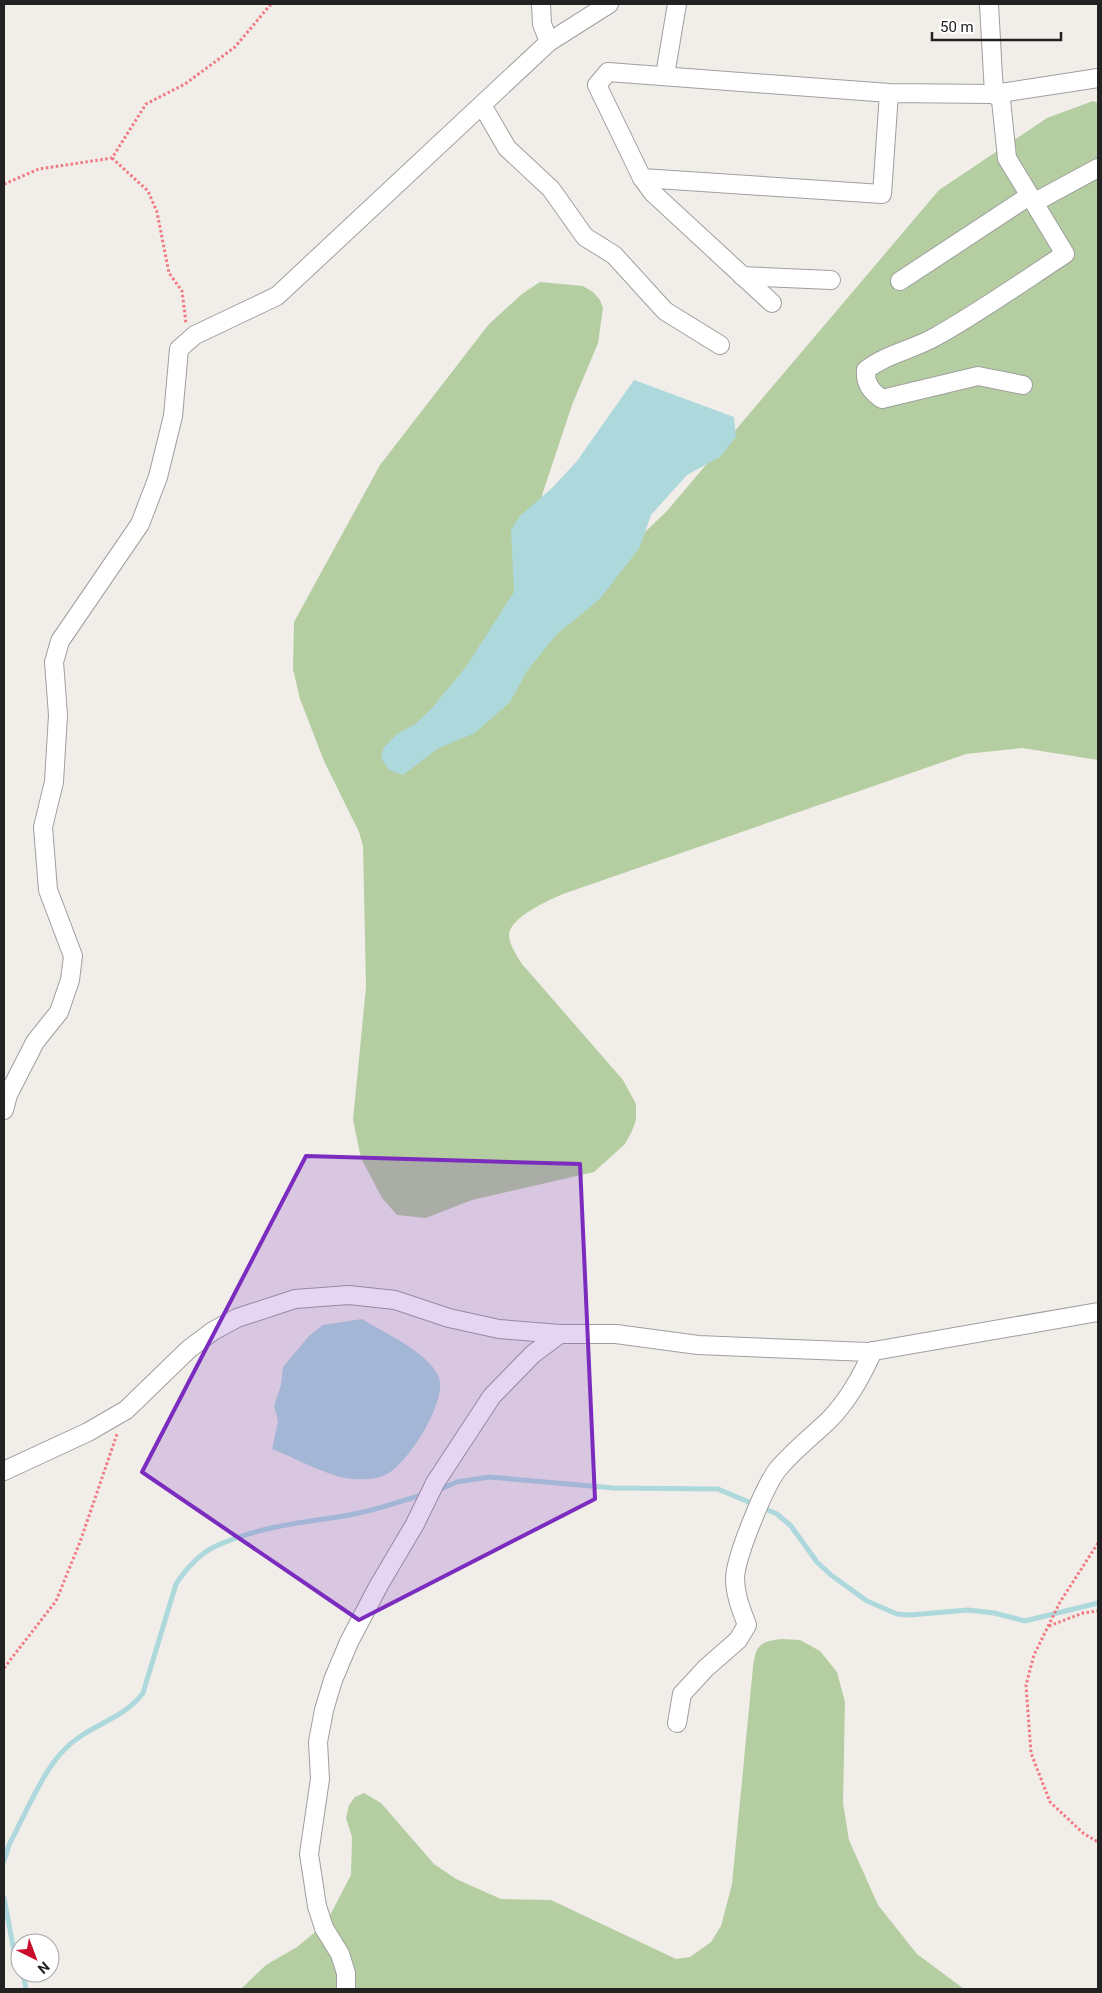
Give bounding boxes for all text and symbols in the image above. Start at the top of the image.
scale bar [932,10,1061,42]
text: 50 m [940,18,974,36]
north arrow [10,1933,60,1983]
text: N [35,1958,53,1977]

